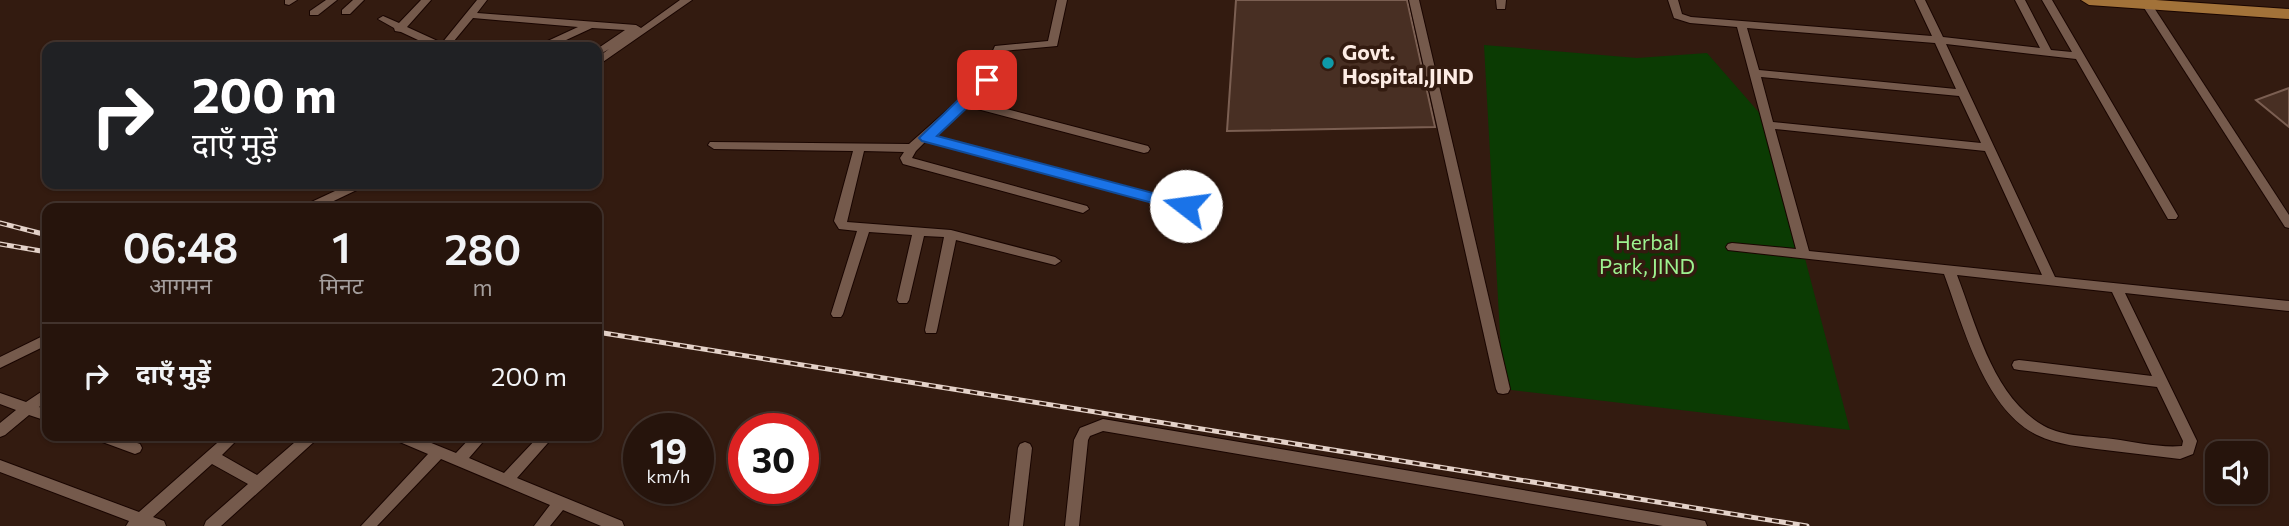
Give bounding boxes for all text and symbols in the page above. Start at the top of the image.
place label: Govt. Hospital,JIND [1342,39,1474,88]
pin [957,50,1017,110]
marker: Govt. Hospital,JIND [1320,55,1336,71]
icon: arrive [968,61,1006,99]
text: 200 m [192,63,337,123]
icon: right [77,70,168,161]
text: दाएँ मुड़ें [192,123,277,163]
position arrow [1149,169,1223,243]
text: 06:48 [123,220,238,272]
text: 1 [332,220,351,272]
text: 280 [444,222,521,274]
park label: Herbal Park, JIND [1599,229,1695,278]
text: आगमन [149,271,212,299]
text: मिनट [319,271,363,299]
text: m [473,273,493,301]
icon: right [77,357,115,395]
text: दाएँ मुड़ें [136,357,211,388]
text: 200 m [491,360,567,391]
speed limit sign: 30 [728,413,819,504]
text: 19 [650,428,687,471]
map controls [2205,441,2268,504]
button: sound [2205,441,2268,504]
text: km/h [647,465,690,487]

